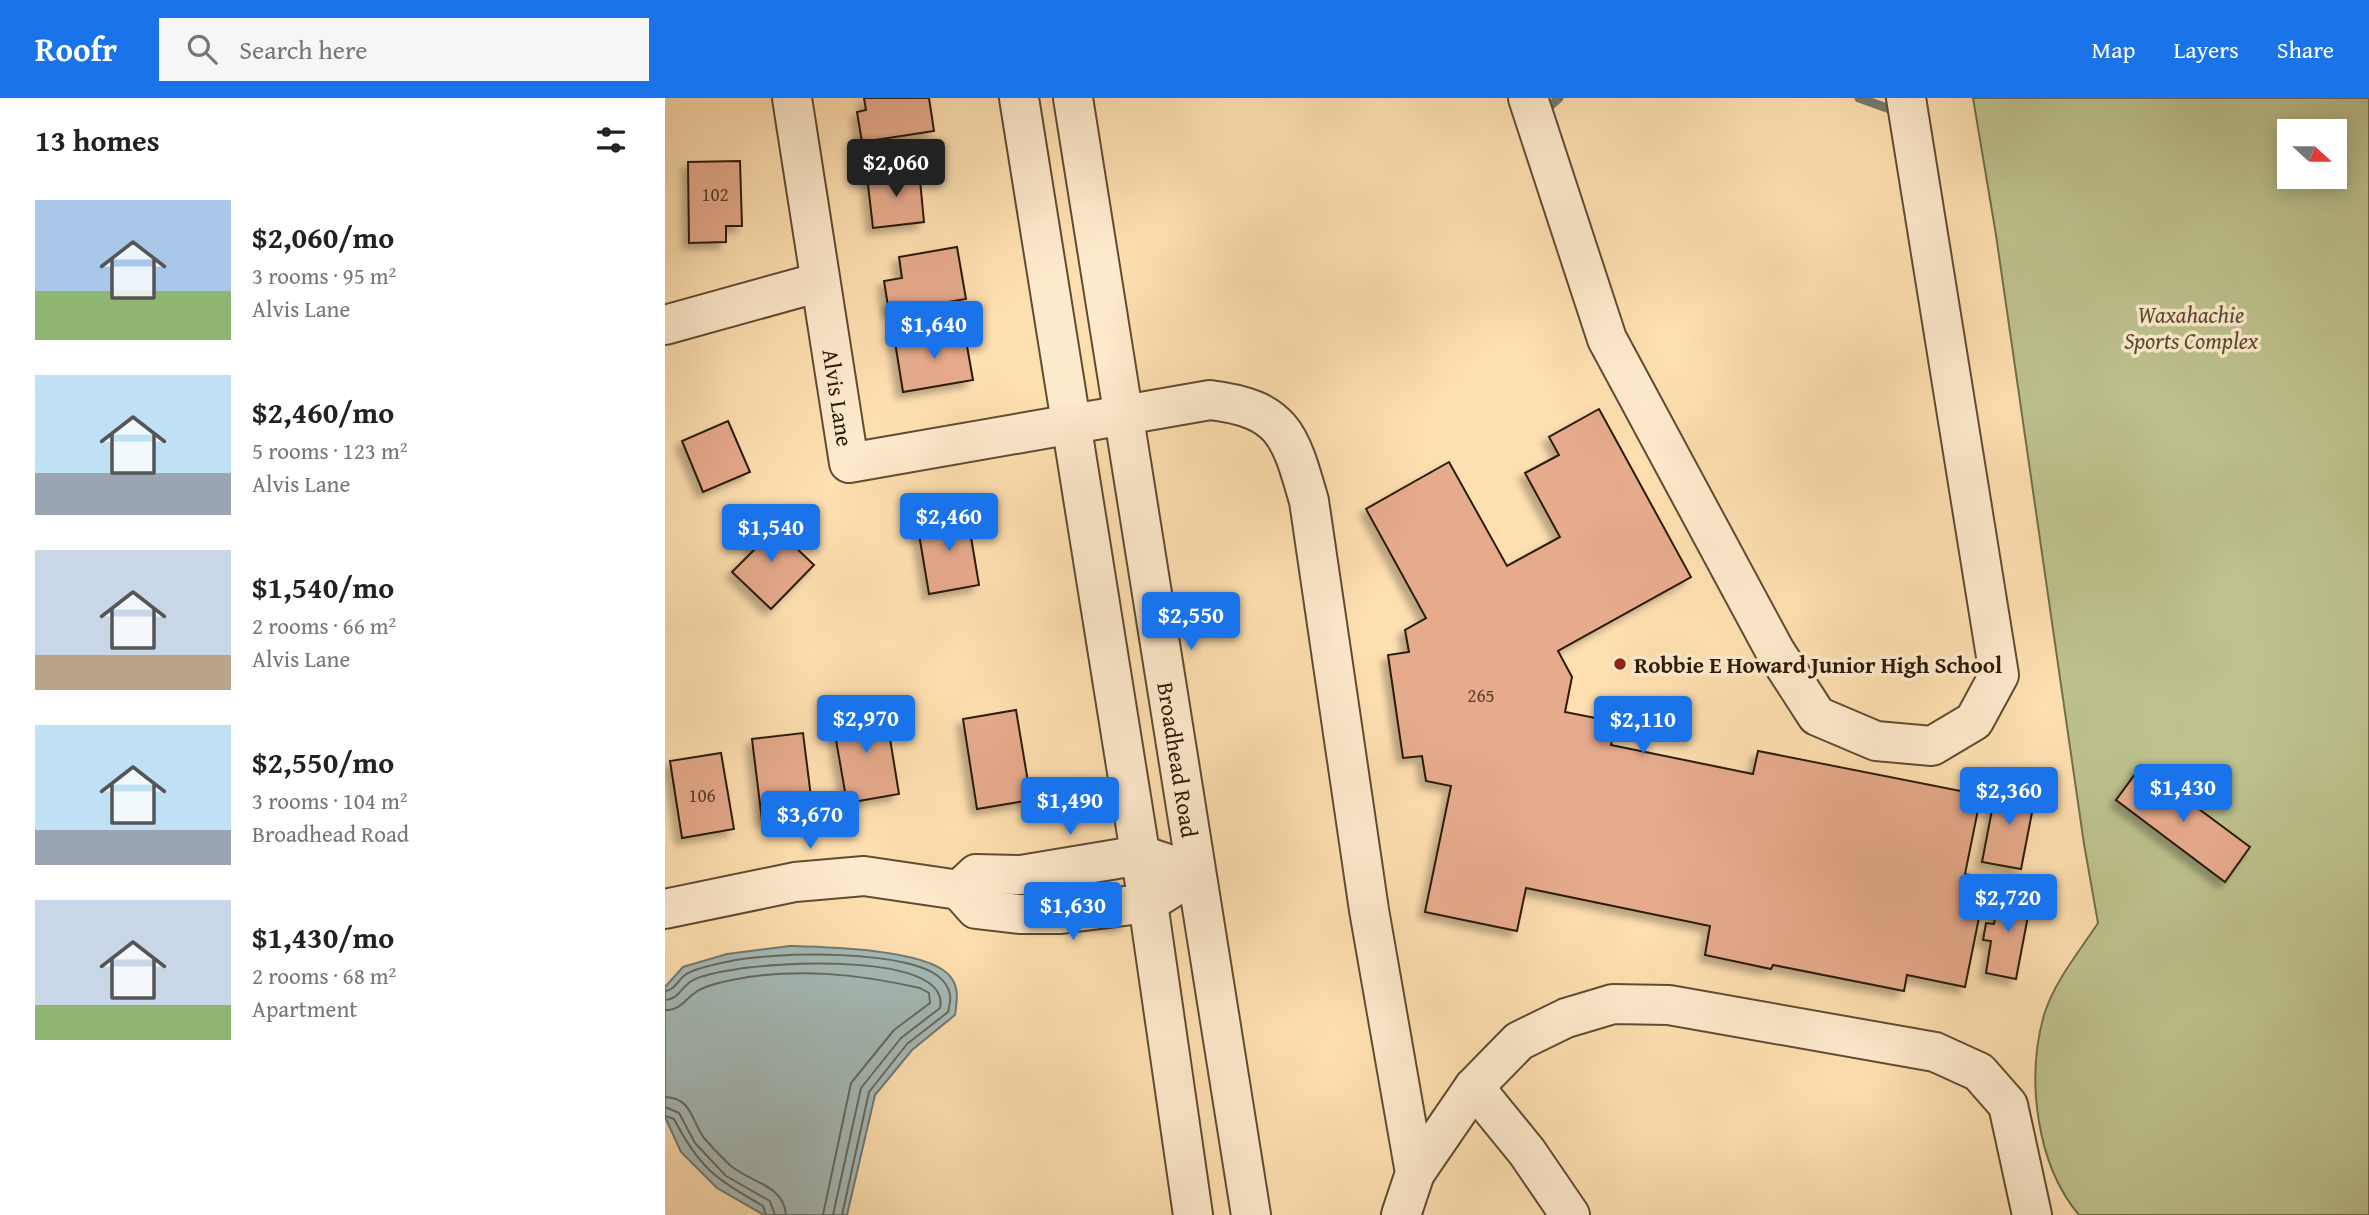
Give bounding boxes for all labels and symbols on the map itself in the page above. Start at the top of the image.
north arrow [2277,119,2347,189]
pin: $2,060 [839,140,953,199]
house number: 102 [701,180,729,208]
park label: Waxahachie Sports Complex [2124,298,2259,357]
pin: $1,640 [877,302,991,361]
street label: Alvis Lane [815,346,863,449]
pin: $2,460 [892,494,1006,553]
pin: $1,540 [714,504,828,564]
pin: $2,550 [1134,592,1248,652]
place label: Robbie E Howard Junior High School [1634,648,2002,681]
marker: Robbie E Howard Junior High School [1612,656,1628,672]
street label: Broadhead Road [1150,679,1207,841]
house number: 265 [1467,681,1495,709]
pin: $2,970 [809,696,923,755]
pin: $2,110 [1586,696,1700,756]
pin: $1,430 [2126,764,2240,824]
pin: $2,360 [1952,768,2066,827]
pin: $1,490 [1013,778,1127,837]
house number: 106 [688,781,716,809]
pin: $3,670 [753,792,867,851]
pin: $2,720 [1951,874,2065,934]
pin: $1,630 [1016,882,1130,942]

